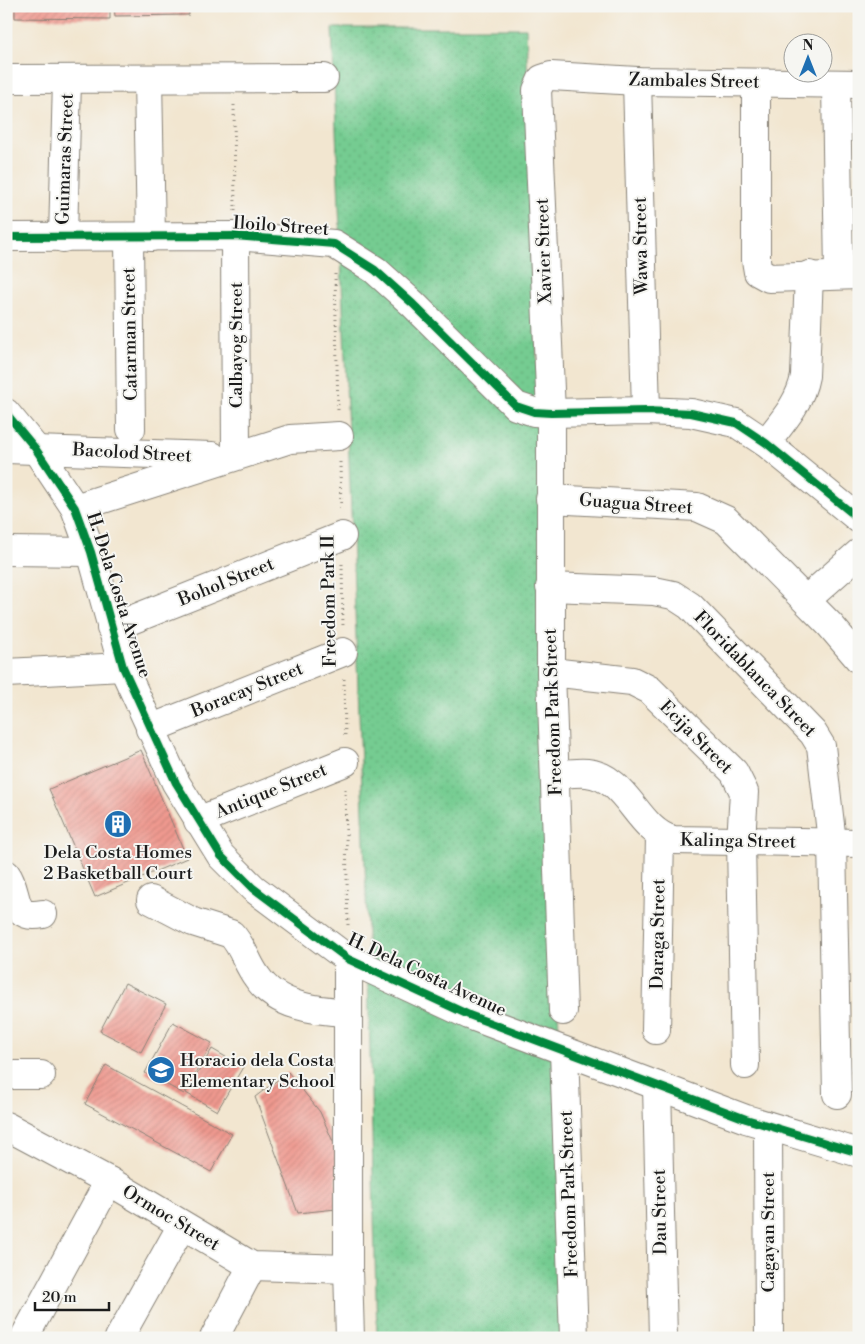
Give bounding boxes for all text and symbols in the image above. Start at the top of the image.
north arrow [782,32,832,82]
text: N [802,37,814,55]
street label: Zambales Street [628,68,760,94]
street label: Guimaras Street [51,92,79,225]
street label: Wawa Street [629,196,653,296]
street label: Xavier Street [531,197,557,305]
street label: Iloilo Street [232,211,330,241]
street label: Catarman Street [117,266,143,401]
street label: Calbayog Street [225,281,248,408]
street label: Bacolod Street [71,438,193,468]
street label: Guagua Street [578,489,694,519]
street label: H. Dela Costa Avenue [81,509,157,681]
street label: Freedom Park II [316,535,342,667]
street label: Bohol Street [174,552,278,612]
street label: Floridablanca Street [689,606,822,742]
street label: Freedom Park Street [539,627,567,796]
street label: Boracay Street [187,657,307,723]
street label: Ecija Street [654,695,738,779]
street label: Antique Street [211,758,331,824]
building icon: Dela Costa Homes 2 Basketball Court [103,809,133,839]
street label: Kalinga Street [680,828,797,854]
place label: Dela Costa Homes 2 Basketball Court [43,841,193,885]
street label: Daraga Street [646,878,670,990]
street label: H. Dela Costa Avenue [344,928,510,1022]
place label: Horacio dela Costa Elementary School [180,1049,335,1093]
school or university icon: Horacio dela Costa Elementary School [146,1055,176,1085]
street label: Freedom Park Street [555,1109,583,1278]
street label: Dau Street [648,1168,672,1255]
street label: Cagayan Street [757,1171,780,1292]
street label: Ormoc Street [118,1180,225,1256]
scale bar [35,1279,109,1311]
text: 20 m [42,1288,77,1307]

